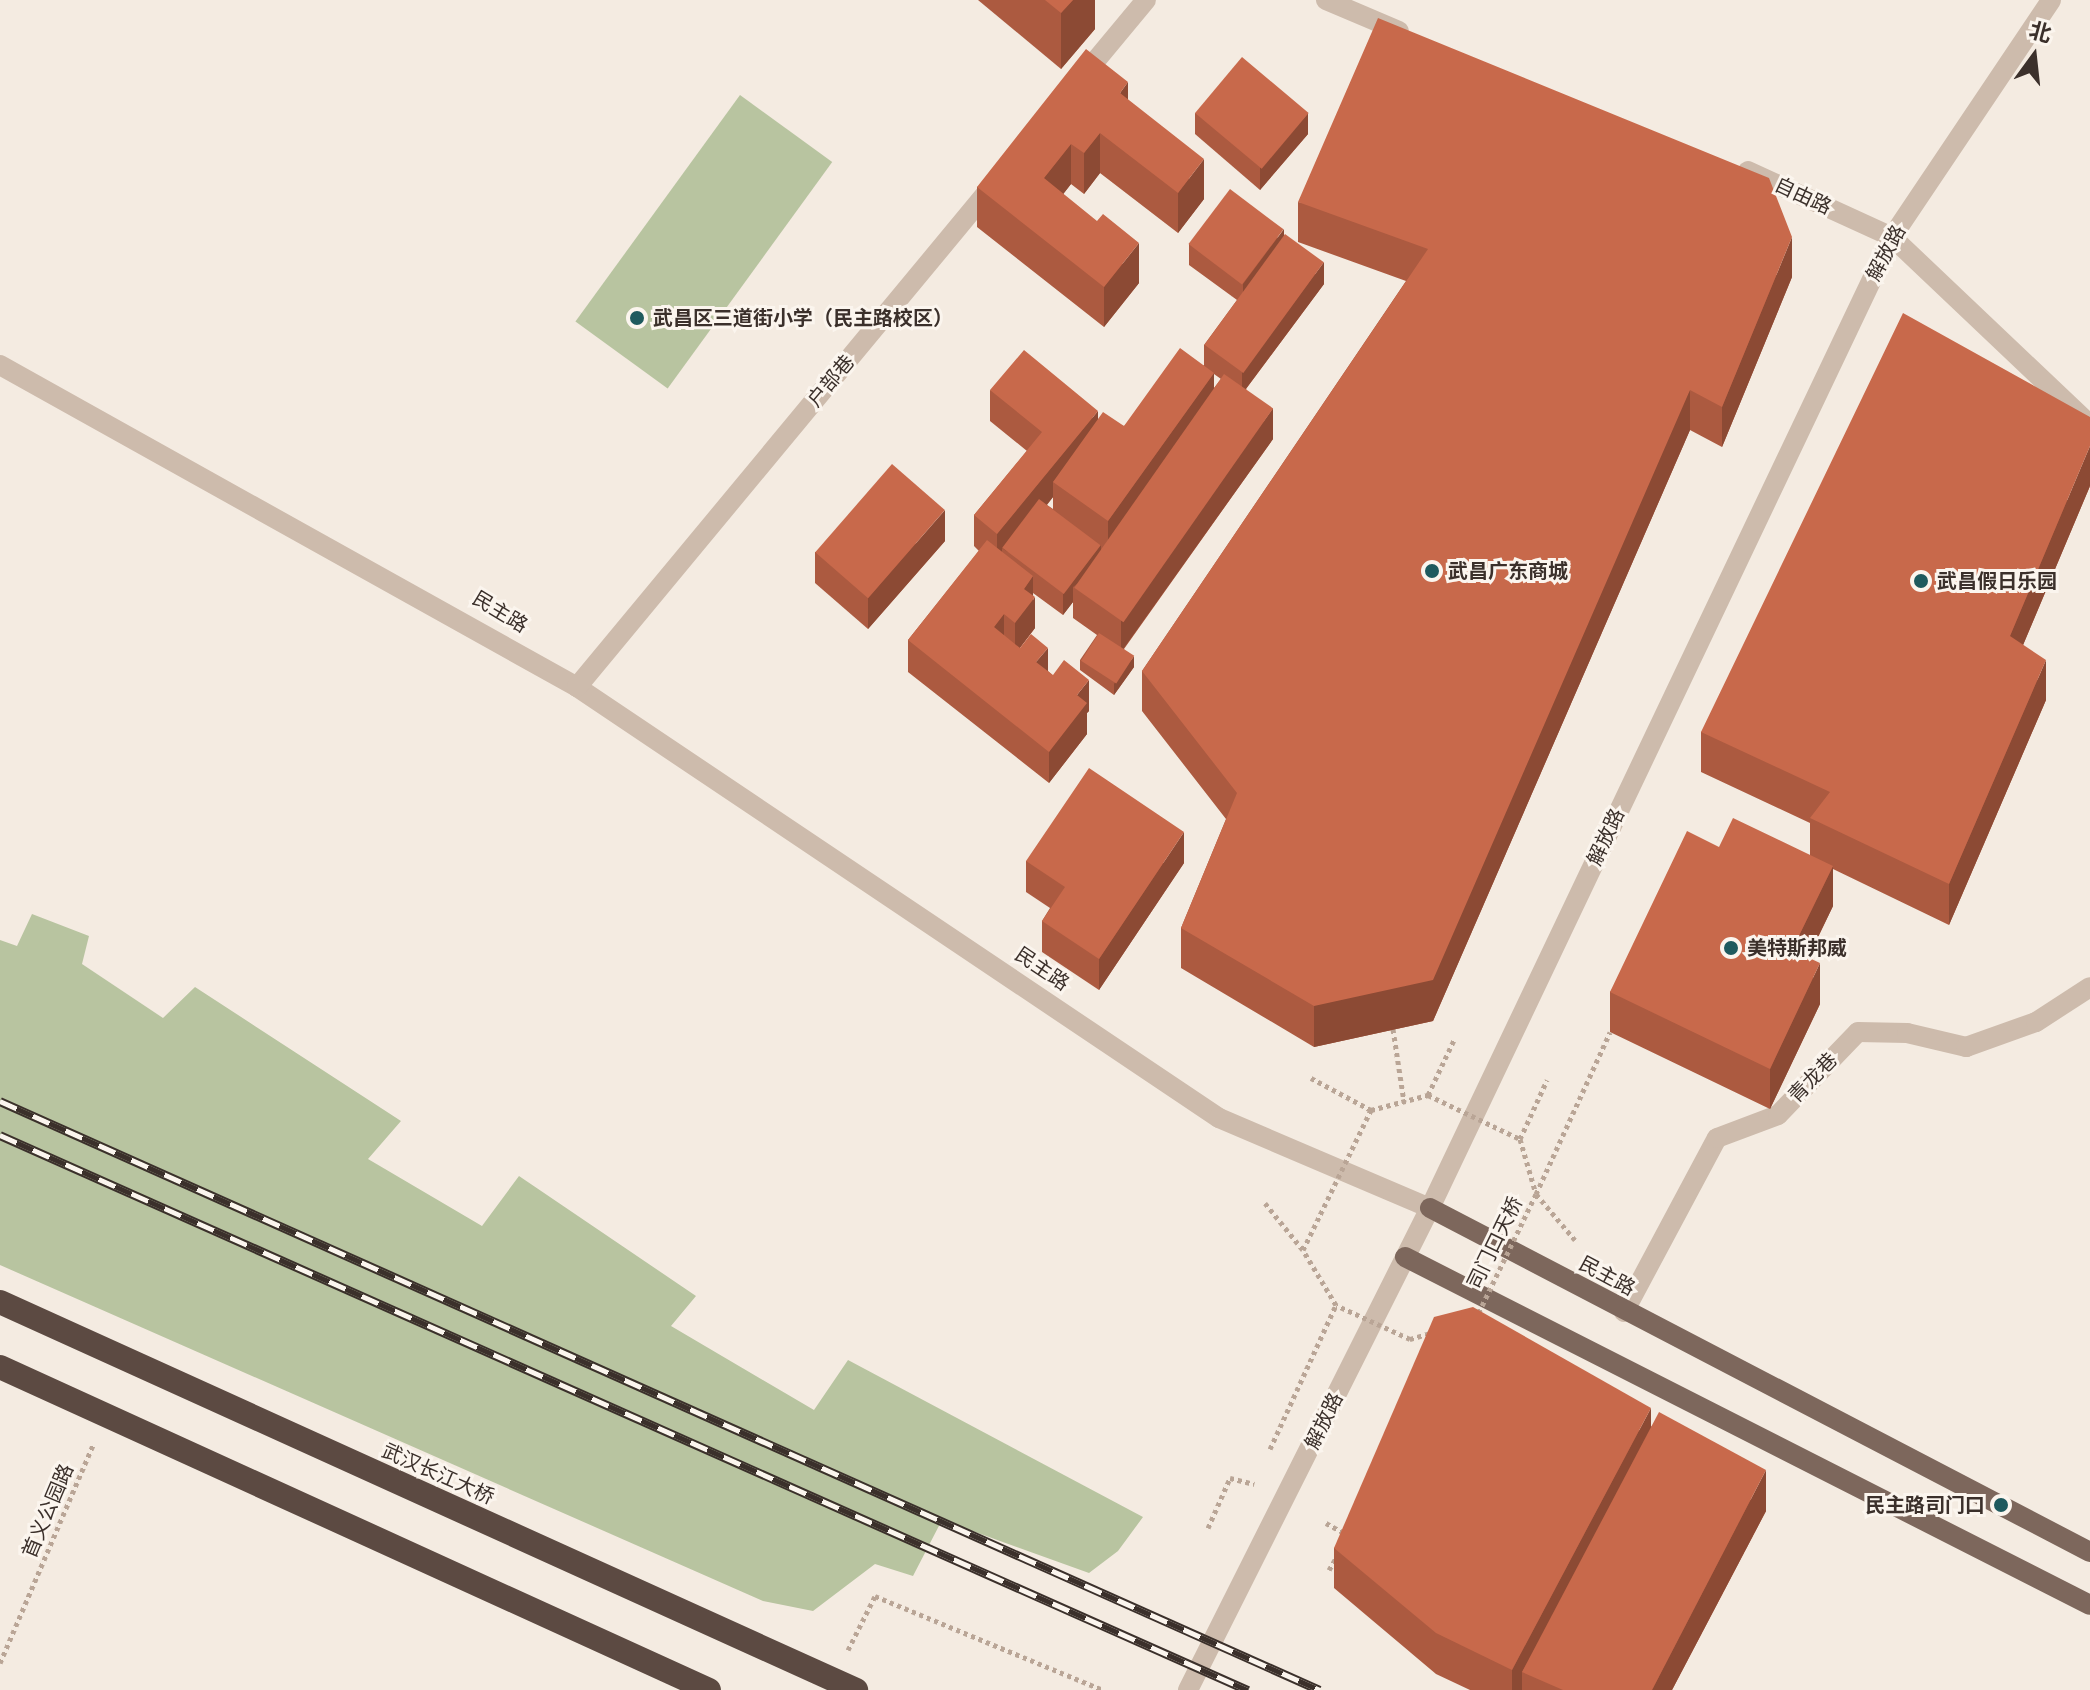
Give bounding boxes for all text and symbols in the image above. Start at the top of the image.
text: 北 [2026,15,2055,50]
north arrow [1994,16,2074,96]
street label: 自由路 [1771,172,1835,220]
street label: 解放路 [1861,221,1911,285]
place label: 武昌区三道街小学（民主路校区） [653,306,953,330]
marker: 武昌区三道街小学（民主路校区） [628,309,646,327]
street label: 户部巷 [803,350,859,412]
place label: 武昌广东商城 [1448,559,1568,583]
marker: 武昌广东商城 [1423,562,1441,580]
place label: 武昌假日乐园 [1937,569,2057,593]
marker: 武昌假日乐园 [1912,572,1930,590]
street label: 民主路 [468,586,532,638]
street label: 解放路 [1582,805,1630,869]
place label: 美特斯邦威 [1747,936,1847,960]
marker: 美特斯邦威 [1722,939,1740,957]
street label: 民主路 [1010,942,1074,996]
street label: 青龙巷 [1784,1048,1842,1108]
street label: 司门口天桥 [1462,1193,1528,1293]
street label: 民主路 [1575,1251,1639,1301]
street label: 解放路 [1300,1389,1348,1453]
street label: 武汉长江大桥 [378,1439,498,1509]
street label: 首义公园路 [17,1460,79,1562]
place label: 民主路司门口 [1865,1493,1985,1517]
marker: 民主路司门口 [1992,1496,2010,1514]

